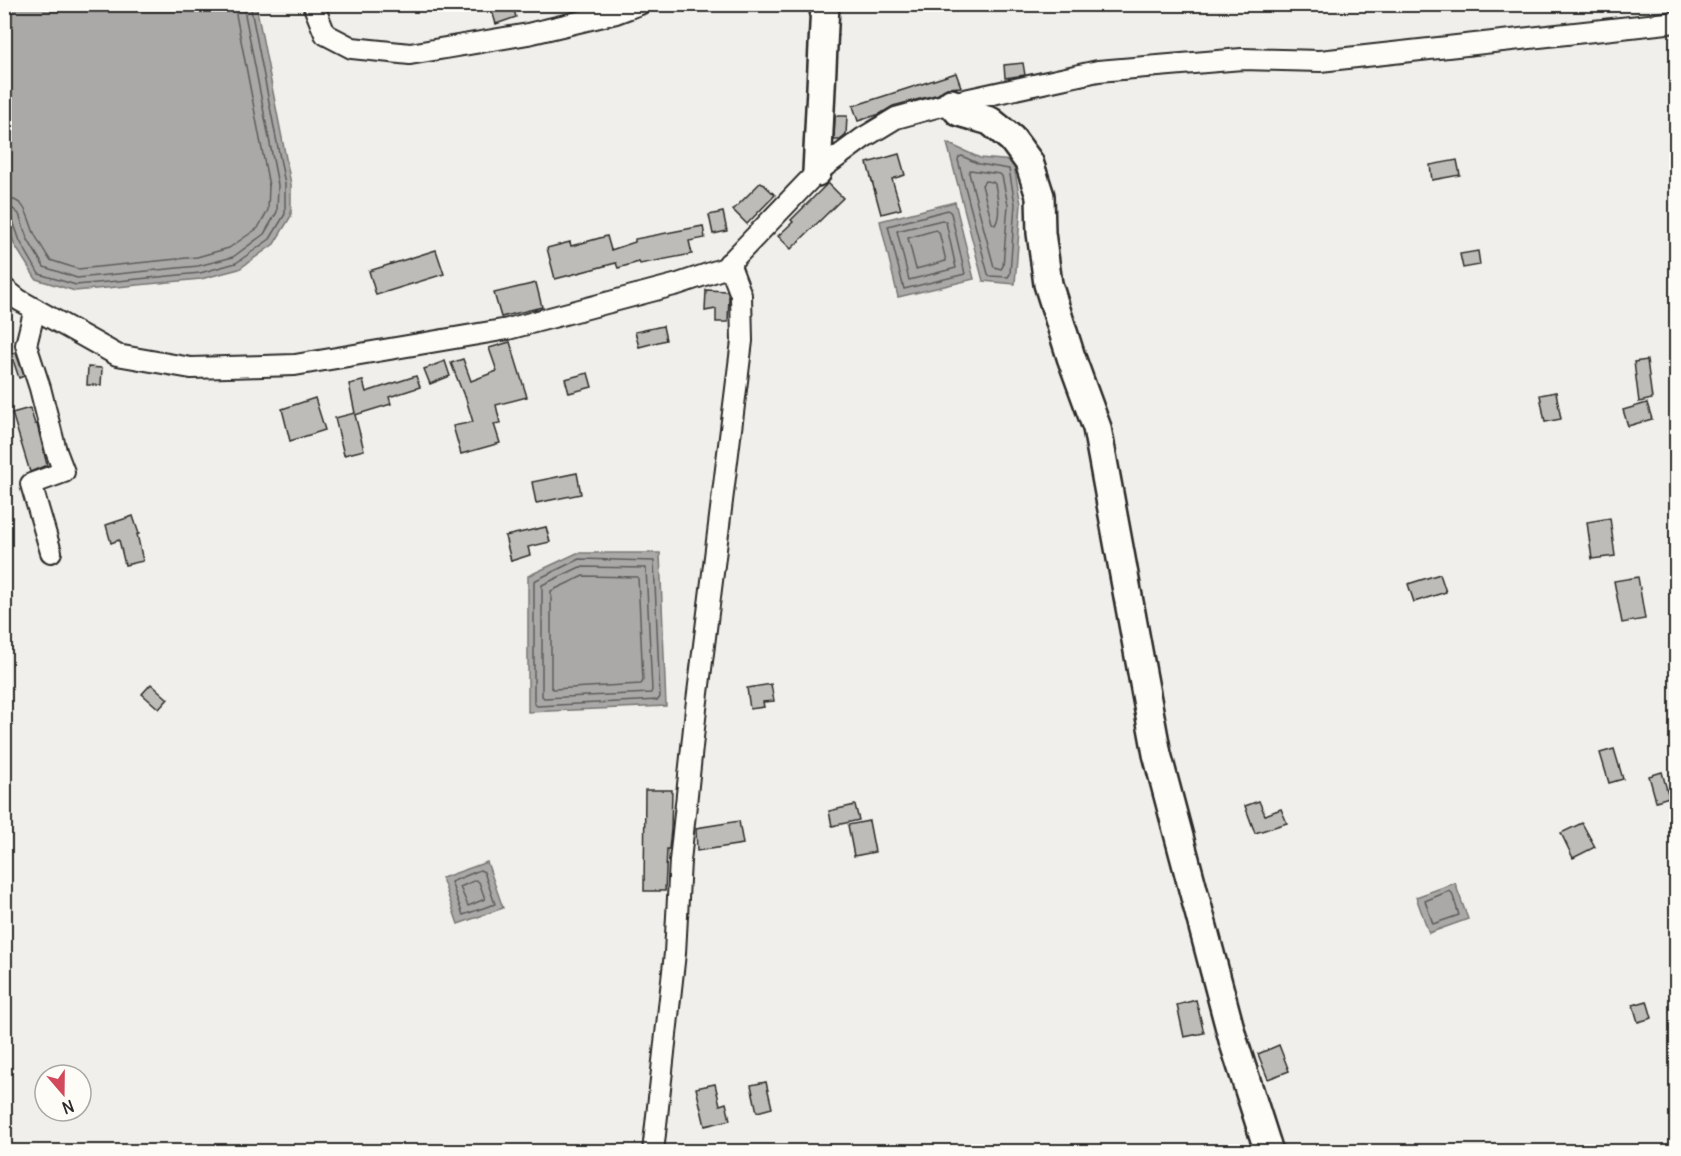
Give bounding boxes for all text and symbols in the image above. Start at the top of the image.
north arrow [33,1063,93,1123]
text: N [60,1096,77,1118]

